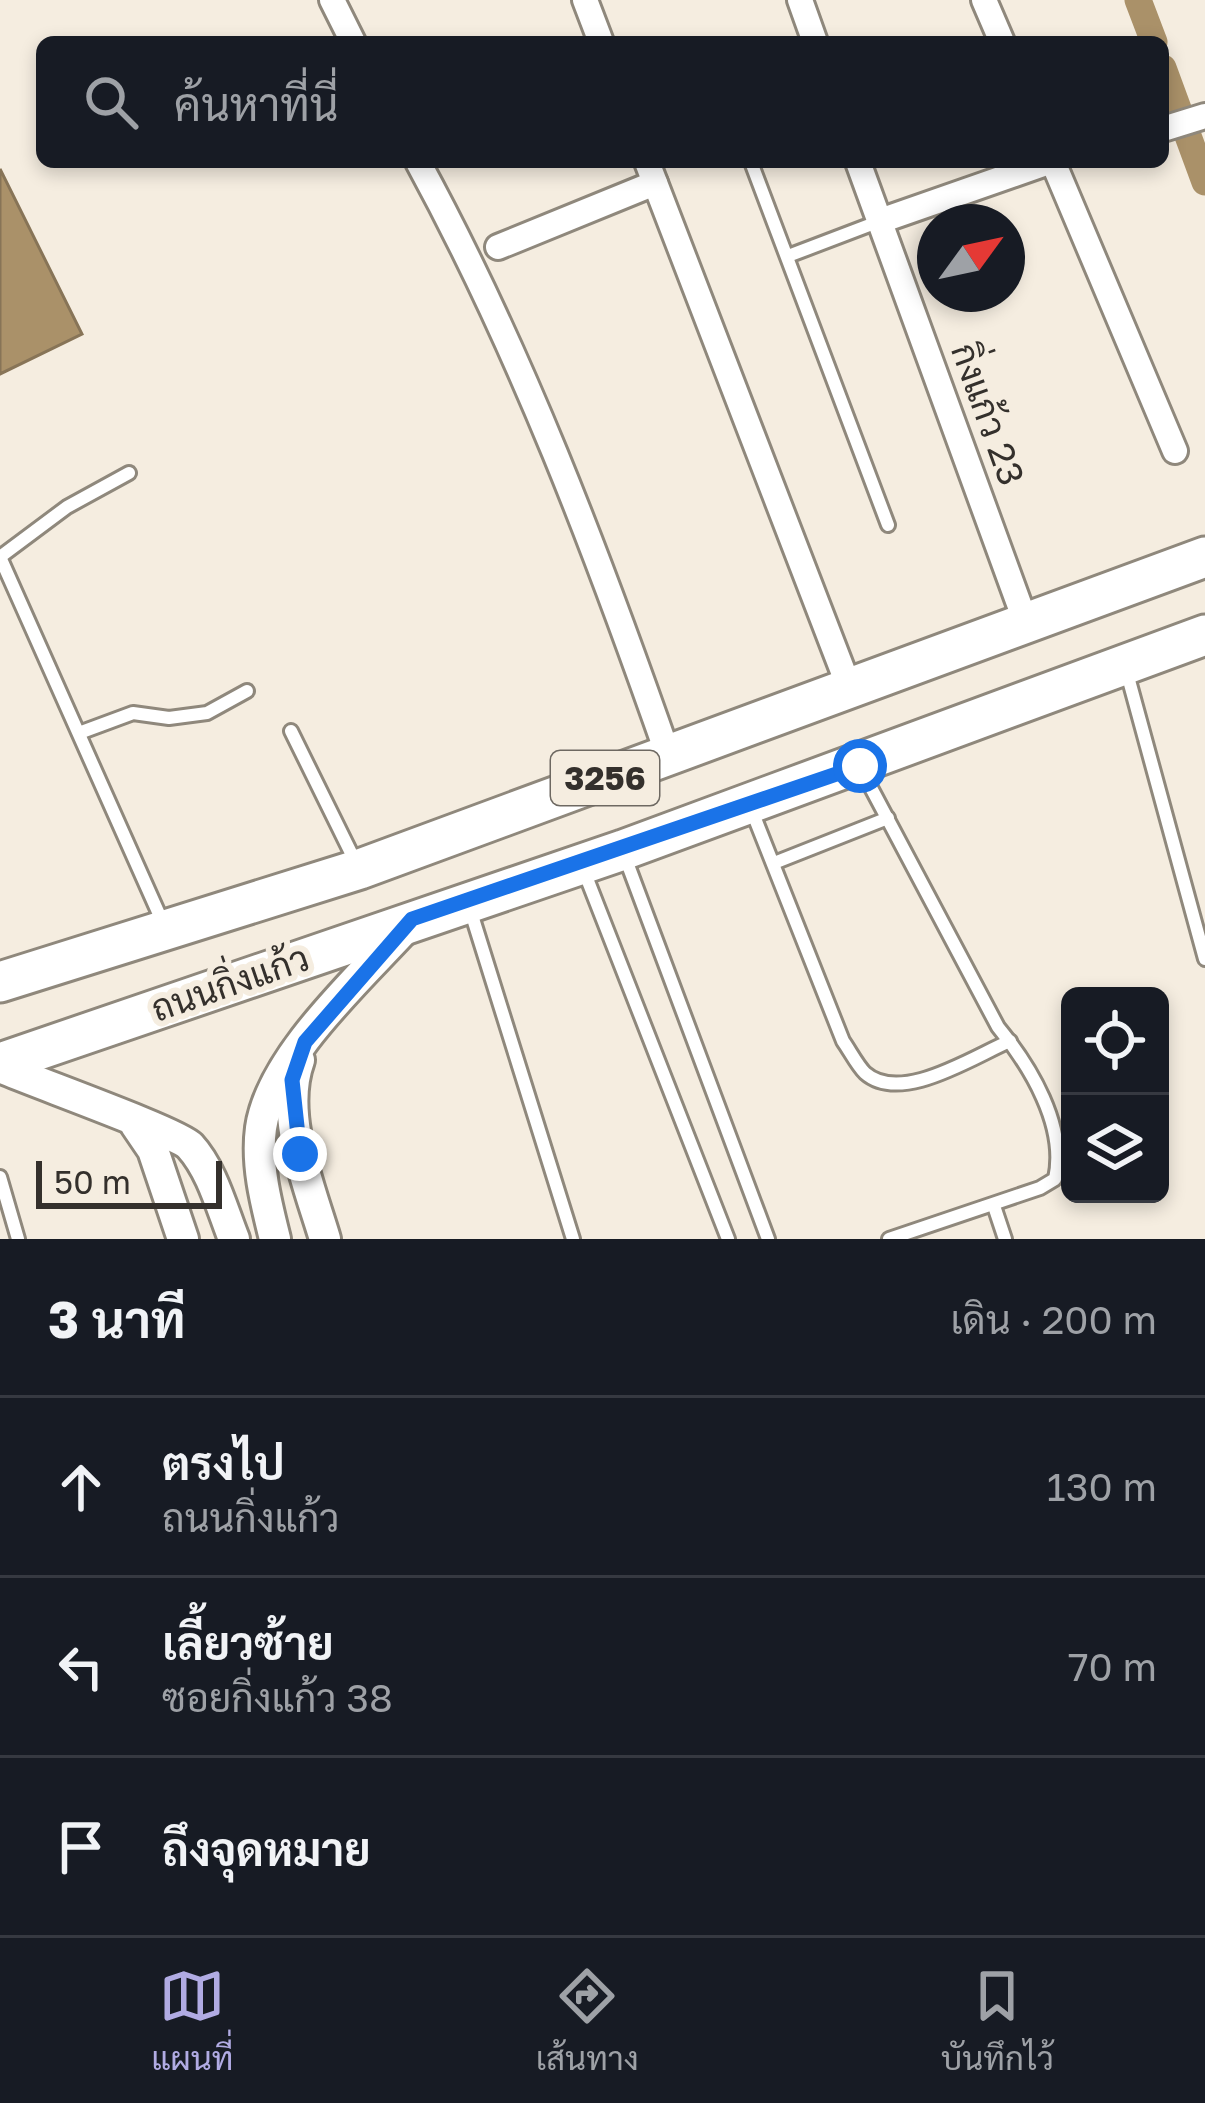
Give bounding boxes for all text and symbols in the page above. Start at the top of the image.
search box [36,36,1169,168]
icon: search [78,69,144,135]
text: ค้นหาที่นี่ [174,77,338,131]
north arrow [917,204,1025,312]
street label: กิ่งแก้ว 23 [943,335,1040,491]
route start [833,739,887,793]
road number: 3256 [551,751,659,805]
street label: ถนนกิ่งแก้ว [143,930,314,1030]
map controls [1061,987,1169,1203]
button: locate [1061,987,1169,1095]
button: layers [1061,1095,1169,1203]
route end [273,1127,327,1181]
scale bar [36,1155,222,1208]
text: 50 m [54,1162,131,1201]
text: 3 นาที [48,1288,186,1349]
text: เดิน · 200 m [951,1296,1157,1343]
text: ตรงไป [162,1436,285,1490]
icon: ahead [48,1454,114,1520]
text: 130 m [1047,1463,1157,1510]
text: ถนนกิ่งแก้ว [162,1494,340,1541]
text: เลี้ยวซ้าย [162,1616,334,1670]
icon: left [48,1634,114,1700]
text: 70 m [1068,1643,1157,1690]
text: ซอยกิ่งแก้ว 38 [162,1674,393,1721]
icon: arrive [48,1814,114,1880]
text: ถึงจุดหมาย [162,1822,371,1876]
tab: แผนที่ [151,1963,233,2078]
tab: เส้นทาง [536,1963,639,2078]
tab: บันทึกไว้ [941,1963,1054,2078]

